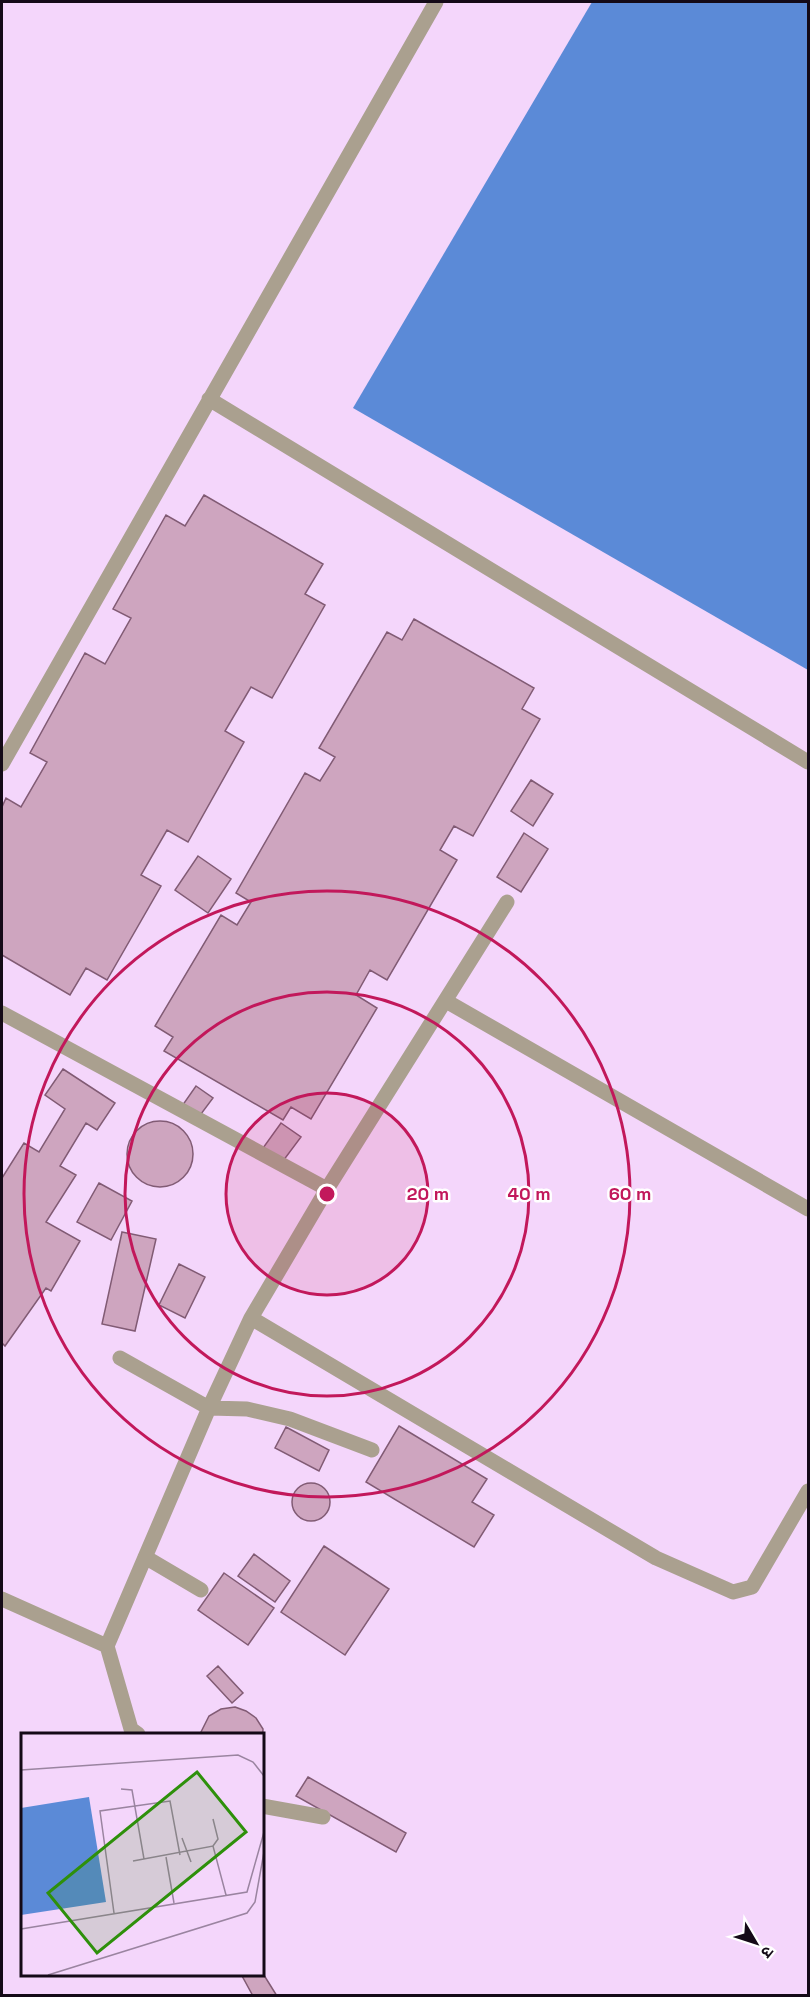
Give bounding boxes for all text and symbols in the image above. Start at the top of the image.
text: 20 m [407,1182,449,1205]
text: 40 m [507,1182,551,1205]
text: 60 m [609,1182,651,1205]
centre of rings [317,1184,337,1204]
inset map [21,1733,264,1976]
north arrow [726,1913,786,1973]
text: उ [756,1942,778,1963]

